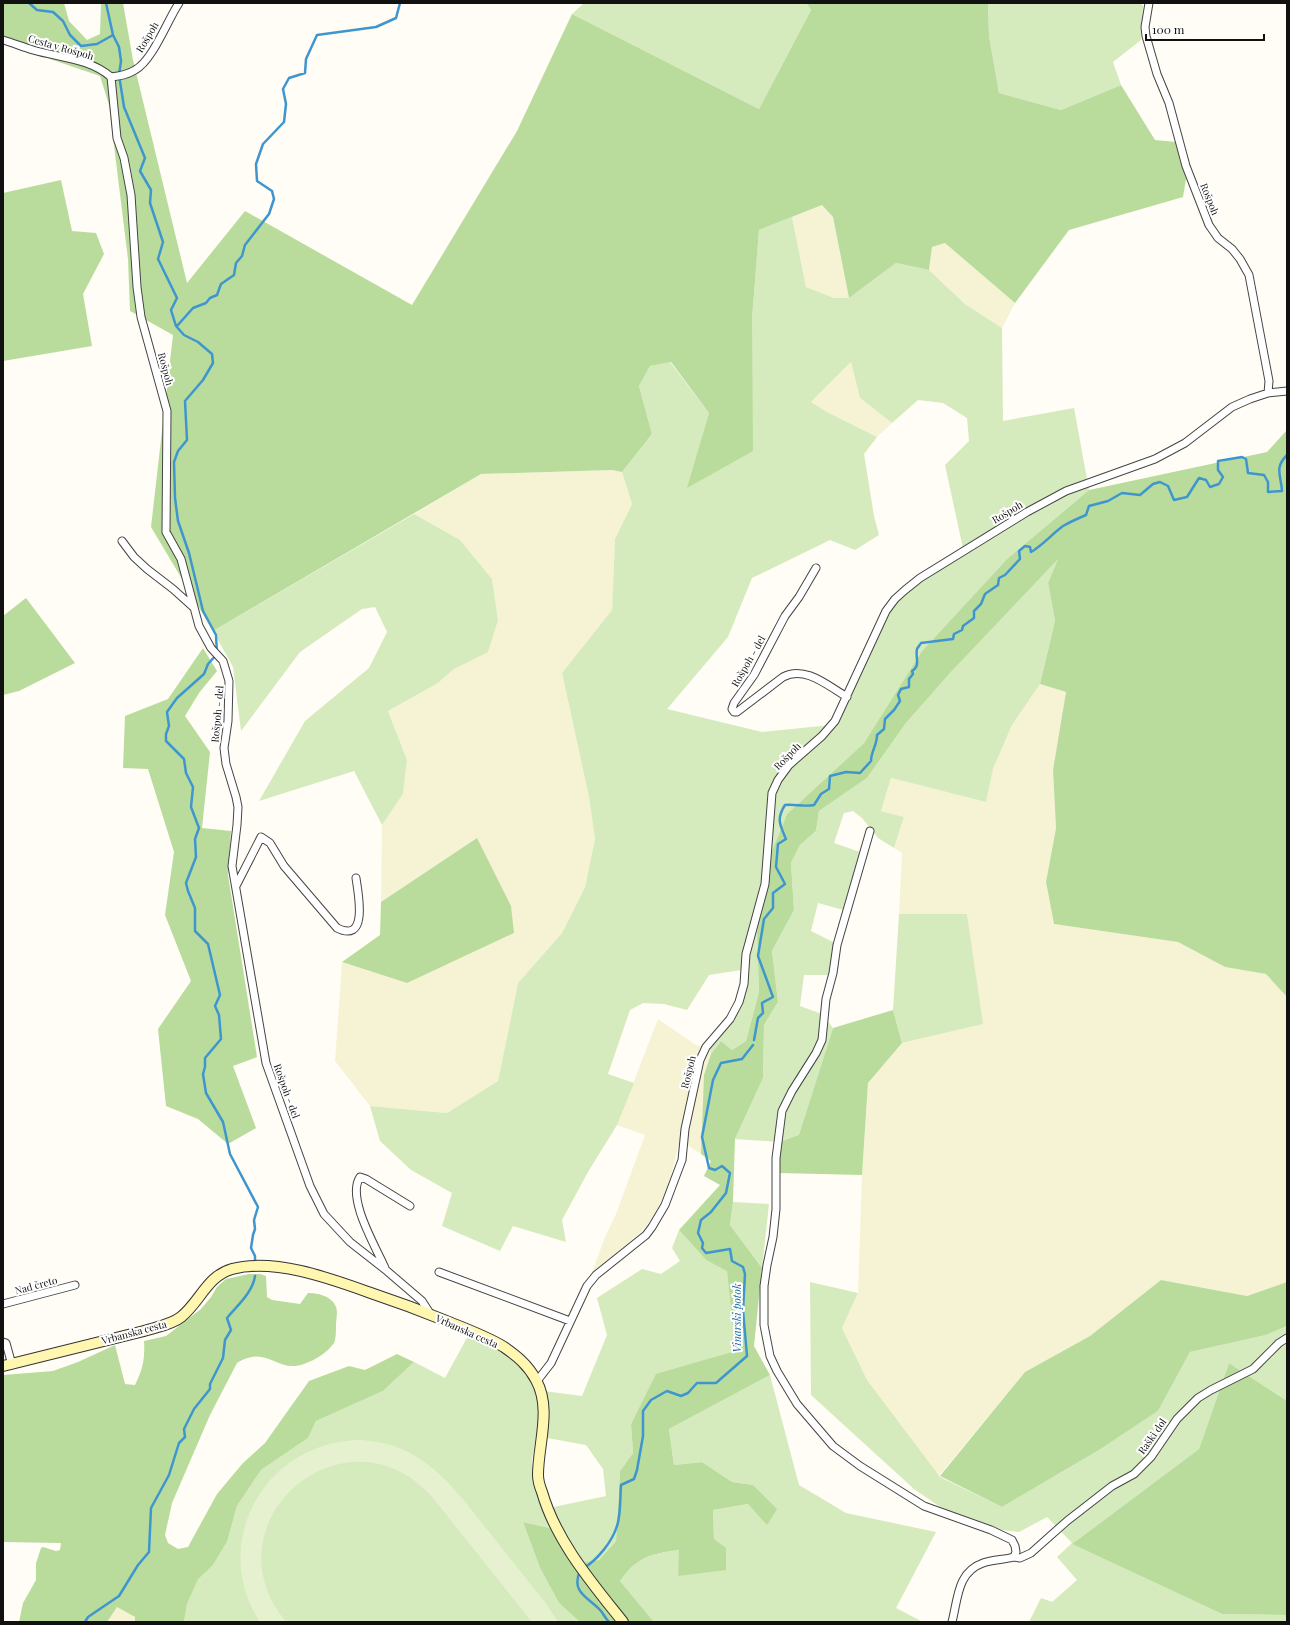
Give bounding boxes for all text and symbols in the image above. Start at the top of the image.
scale bar [1146,16,1264,42]
street label: Rošpoh [132,19,162,55]
text: 100 m [1152,21,1185,37]
street label: Cesta v Rošpoh [27,31,96,63]
street label: Rošpoh [1197,181,1223,217]
street label: Rošpoh [155,351,177,387]
street label: Rošpoh [989,497,1025,527]
street label: Rošpoh - del [728,633,768,689]
street label: Rošpoh - del [208,685,226,743]
street label: Rošpoh [770,739,804,773]
street label: Rošpoh [677,1054,699,1090]
street label: Rošpoh - del [271,1062,303,1120]
street label: Nad čreto [13,1272,59,1297]
water label: Vinarski potok [729,1283,744,1353]
street label: Vrbanska cesta [433,1311,500,1351]
street label: Vrbanska cesta [99,1317,168,1348]
street label: Raški dol [1135,1415,1170,1457]

